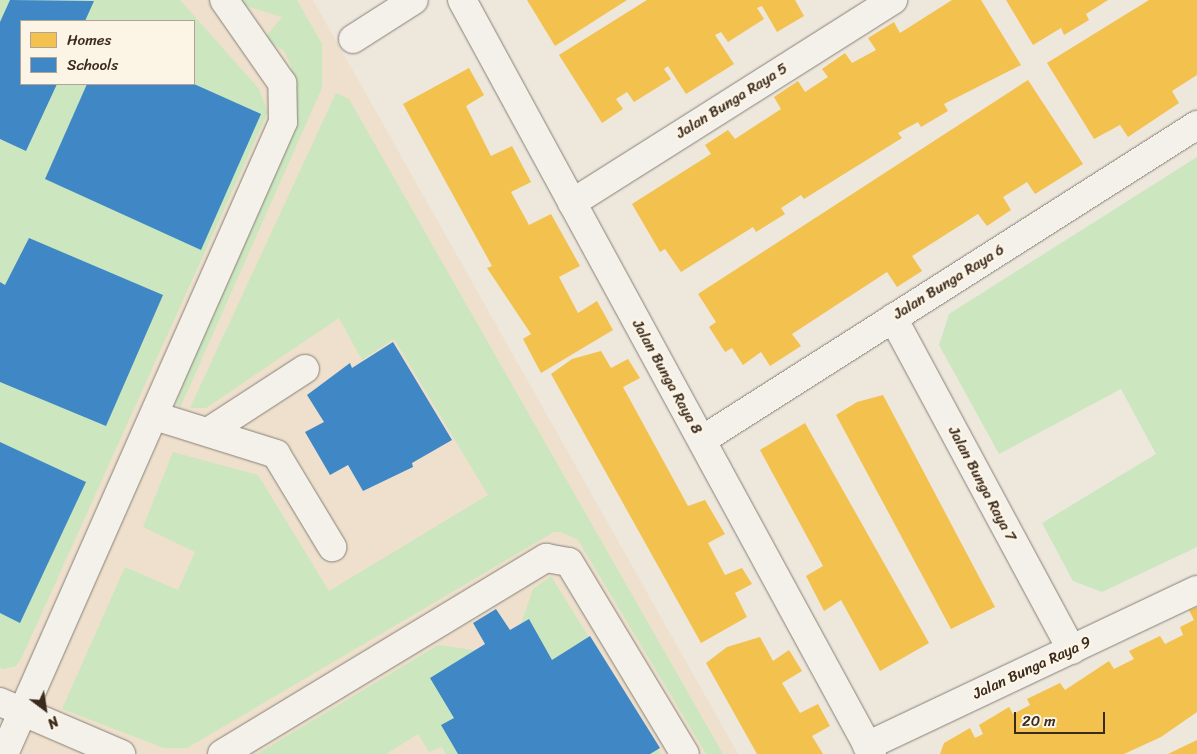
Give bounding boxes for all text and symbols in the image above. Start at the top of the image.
legend [20,20,195,85]
text: Homes [67,27,111,53]
text: Schools [67,52,118,78]
street label: Jalan Bunga Raya 5 [673,59,791,143]
street label: Jalan Bunga Raya 6 [890,241,1008,323]
street label: Jalan Bunga Raya 8 [628,317,706,437]
street label: Jalan Bunga Raya 7 [944,424,1020,544]
street label: Jalan Bunga Raya 9 [970,633,1094,703]
north arrow [20,684,70,734]
scale bar [1017,702,1108,734]
text: 20 m [1022,708,1056,734]
text: N [42,709,64,735]

